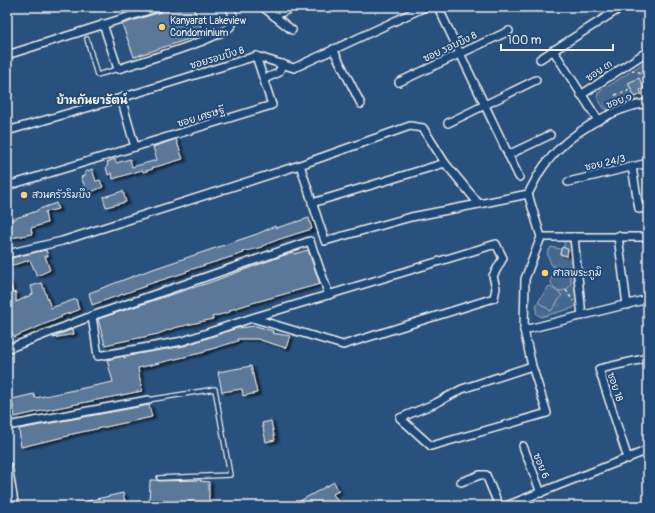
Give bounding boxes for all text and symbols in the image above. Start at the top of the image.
place label: Kanyarat Lakeview Condominium [170,15,246,39]
marker: Kanyarat Lakeview Condominium [157,22,167,32]
scale bar [501,26,613,52]
street label: ซอย รอบบึง 8 [421,28,479,65]
text: 100 m [507,33,542,48]
street label: ซอยรอบบึง 8 [188,43,246,72]
street label: ซอย ๓ [583,58,615,84]
street label: ซอย ๑ [604,91,634,111]
district label: บ้านกันยารัตน์ [56,92,128,107]
street label: ซอย เศรษฐี [175,103,227,130]
street label: ซอย 24/3 [583,152,627,173]
place label: สวนครัวริมบึง [32,188,91,201]
marker: สวนครัวริมบึง [19,190,29,200]
place label: ศาลพระภูมิ [553,266,602,280]
marker: ศาลพระภูมิ [540,268,550,278]
street label: ซอย 18 [605,371,625,403]
street label: ซอย 6 [530,451,552,481]

